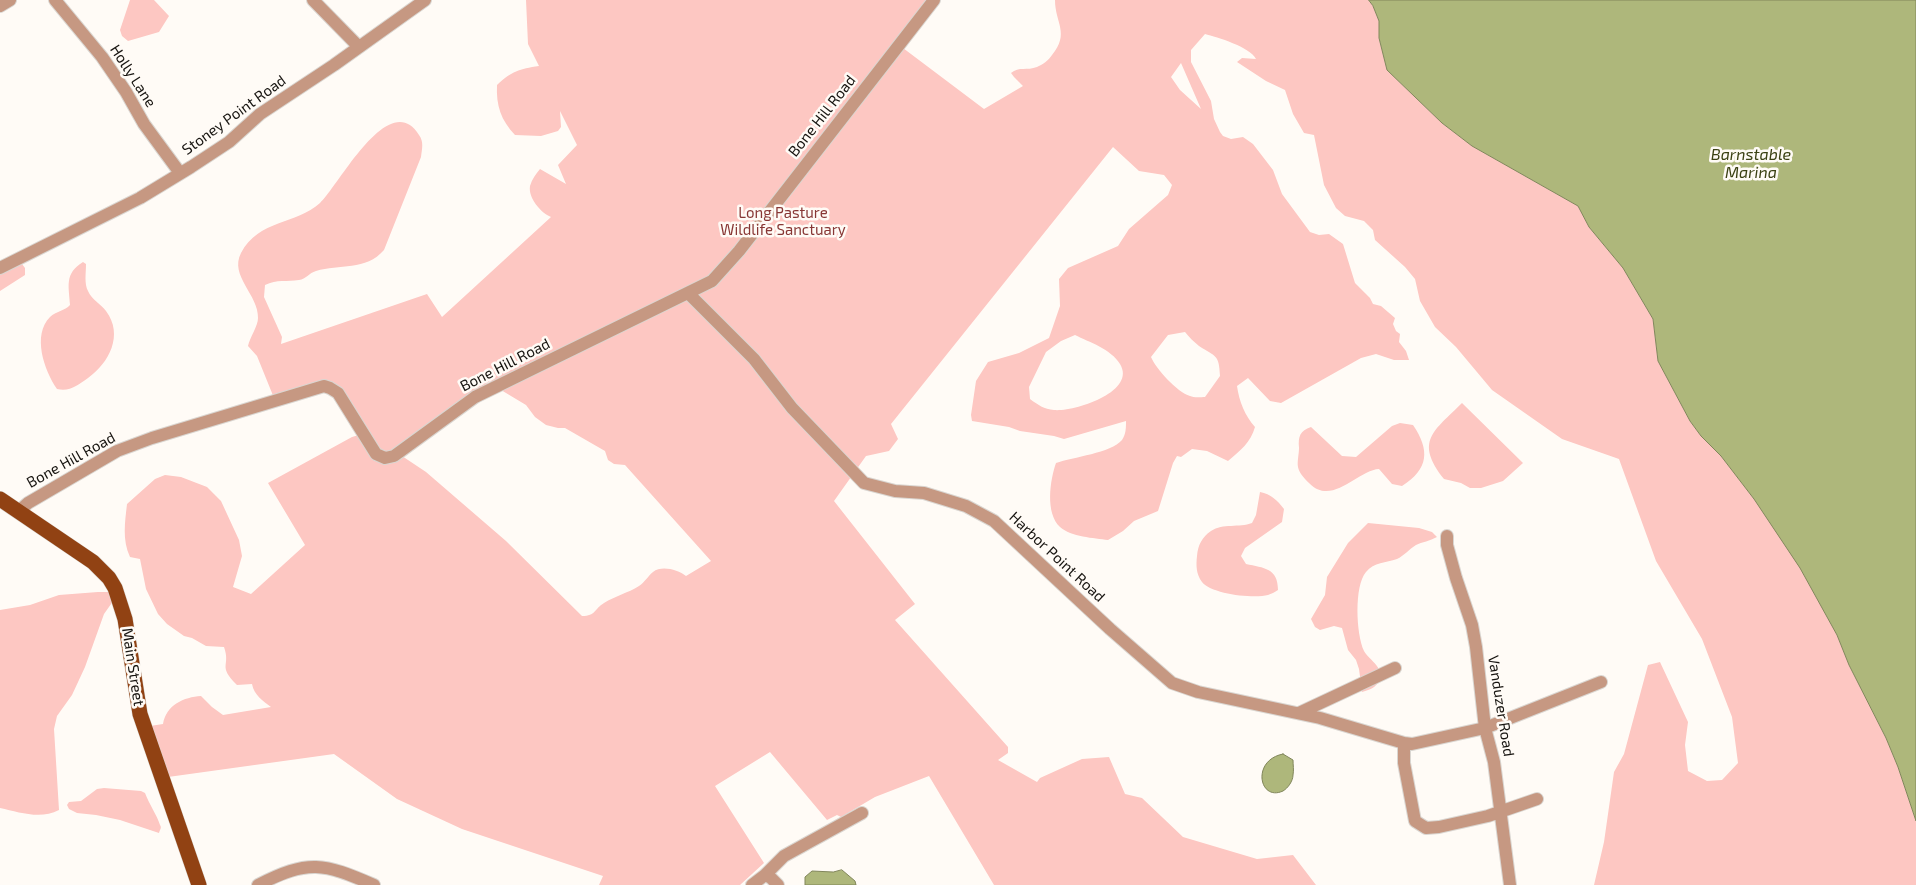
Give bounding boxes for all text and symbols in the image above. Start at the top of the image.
street label: Holly Lane [106,41,160,111]
street label: Stoney Point Road [179,71,289,159]
street label: Bone Hill Road [785,72,859,160]
water label: Barnstable Marina [1711,145,1791,183]
park label: Long Pasture Wildlife Sanctuary [720,204,846,239]
street label: Bone Hill Road [457,335,553,395]
street label: Bone Hill Road [24,428,118,492]
street label: Harbor Point Road [1006,508,1108,606]
street label: Main Street [118,627,148,707]
street label: Vanduzer Road [1484,654,1518,758]

